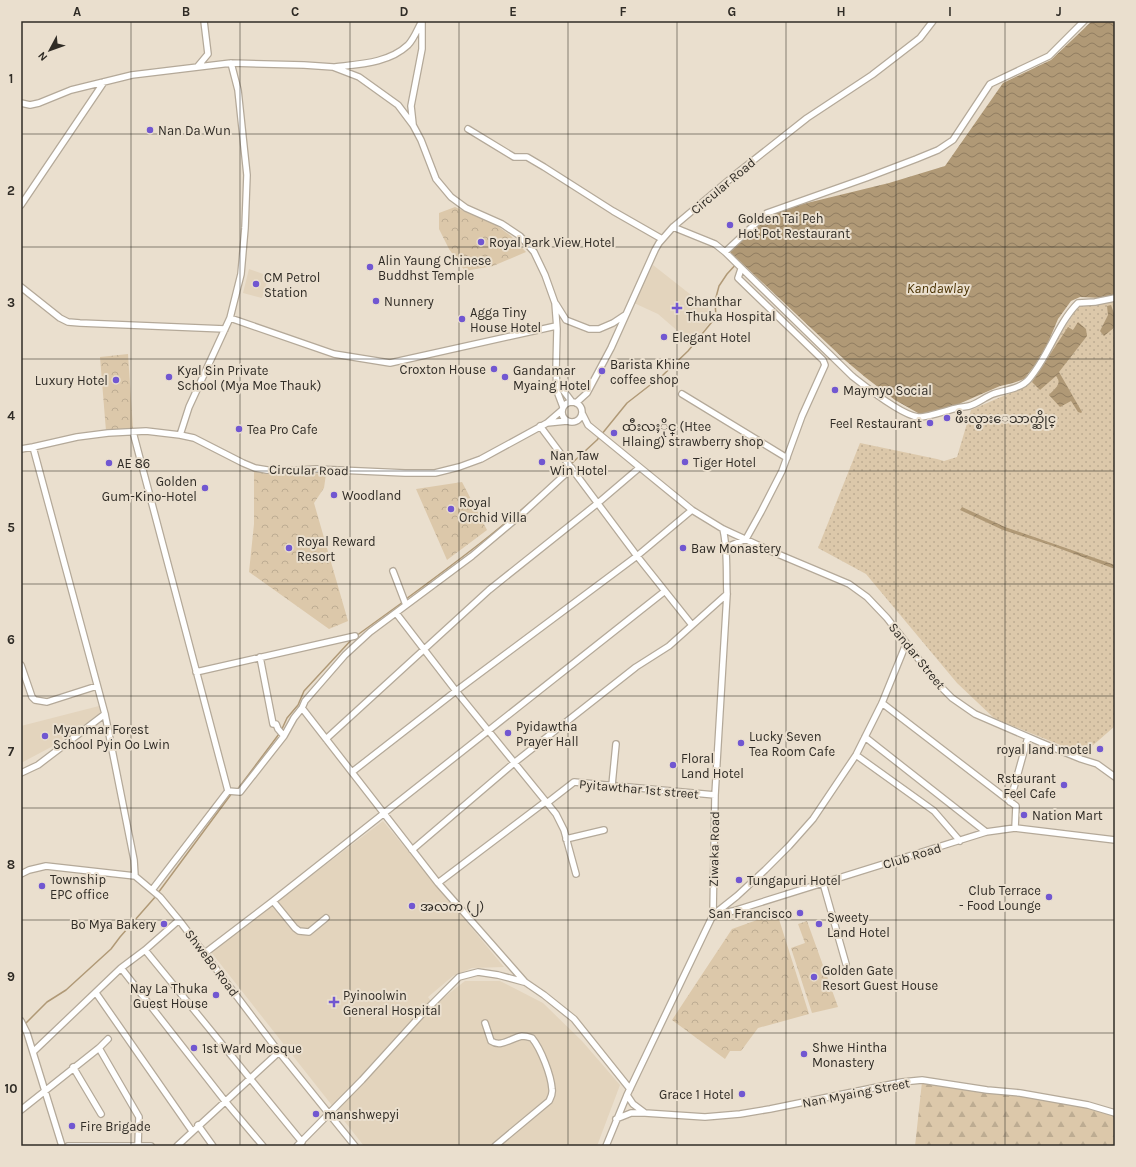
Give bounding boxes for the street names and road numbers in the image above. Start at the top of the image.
street label: Circular Road [688,155,758,217]
street label: Circular Road [269,462,349,478]
street label: Sandar Street [886,620,948,692]
street label: Pyitawthar 1st street [579,776,700,802]
street label: Ziwaka Road [706,811,722,887]
street label: Club Road [881,840,943,872]
street label: ShweBo Road [182,927,242,999]
street label: Nan Myaing Street [801,1075,911,1111]

